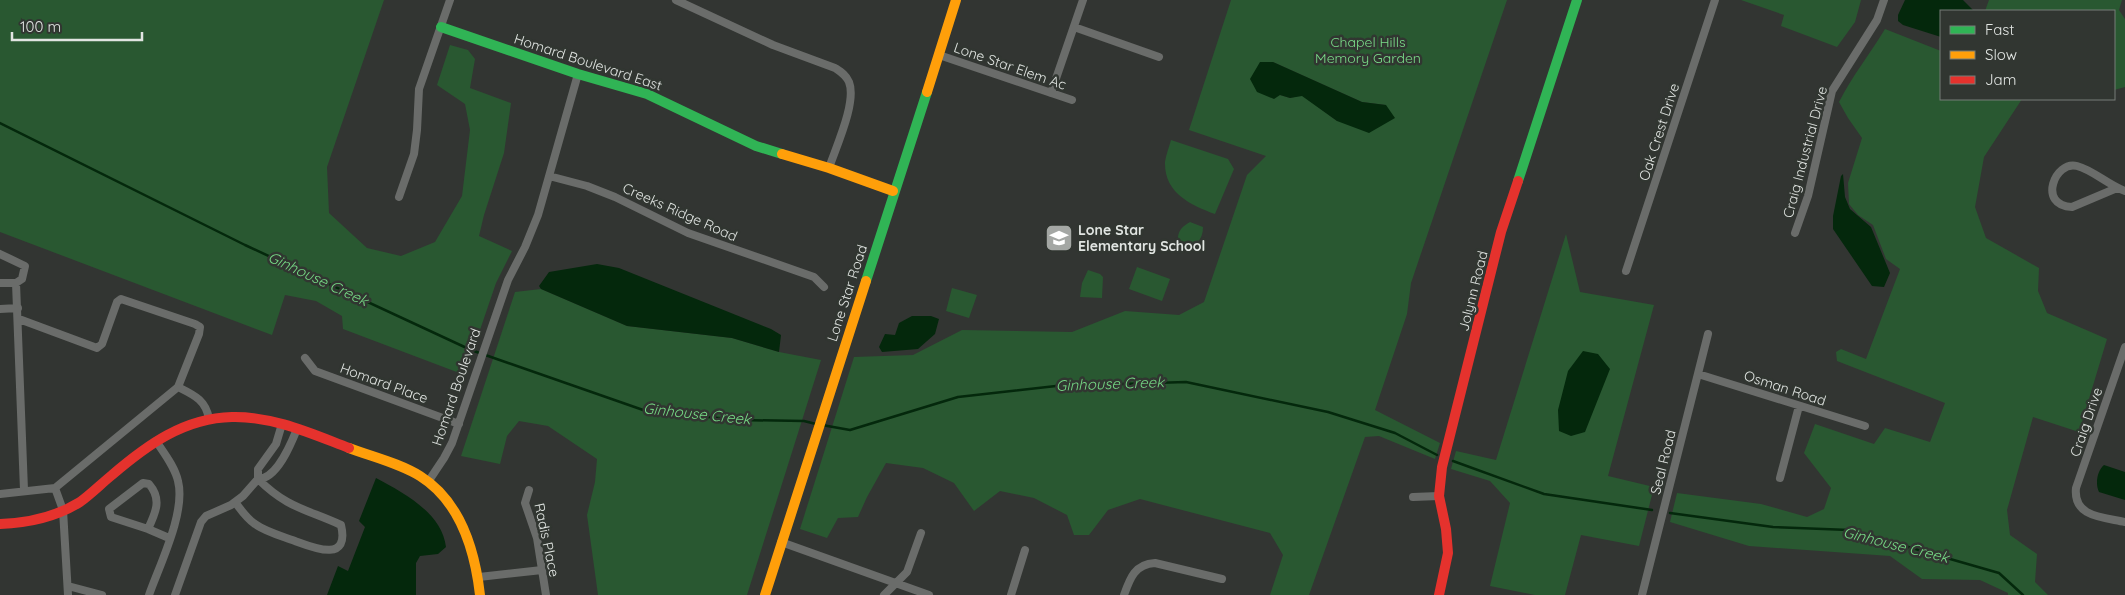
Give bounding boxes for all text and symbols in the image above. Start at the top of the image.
scale bar [12,10,142,42]
legend [1940,10,2115,100]
text: 100 m [20,17,61,36]
text: Fast [1985,20,2014,39]
street label: Homard Boulevard East [512,30,665,95]
park label: Chapel Hills Memory Garden [1315,33,1421,67]
street label: Lone Star Elem Ac [951,38,1069,94]
text: Slow [1985,45,2017,64]
text: Jam [1985,70,2016,89]
street label: Oak Crest Drive [1635,81,1683,183]
street label: Craig Industrial Drive [1779,84,1831,220]
street label: Creeks Ridge Road [620,179,740,245]
place label: Lone Star Elementary School [1078,221,1205,255]
school or university icon: Lone Star Elementary School [1044,223,1074,253]
street label: Lone Star Road [823,242,871,344]
water label: Ginhouse Creek [265,247,373,311]
street label: Jolynn Road [1454,249,1492,333]
street label: Homard Boulevard [427,326,485,448]
street label: Homard Place [338,359,431,407]
street label: Osman Road [1742,366,1828,410]
water label: Ginhouse Creek [1056,372,1166,395]
street label: Craig Drive [2066,385,2106,459]
water label: Ginhouse Creek [642,398,754,429]
street label: Seal Road [1646,428,1680,496]
street label: Radis Place [530,501,564,579]
water label: Ginhouse Creek [1841,522,1953,567]

